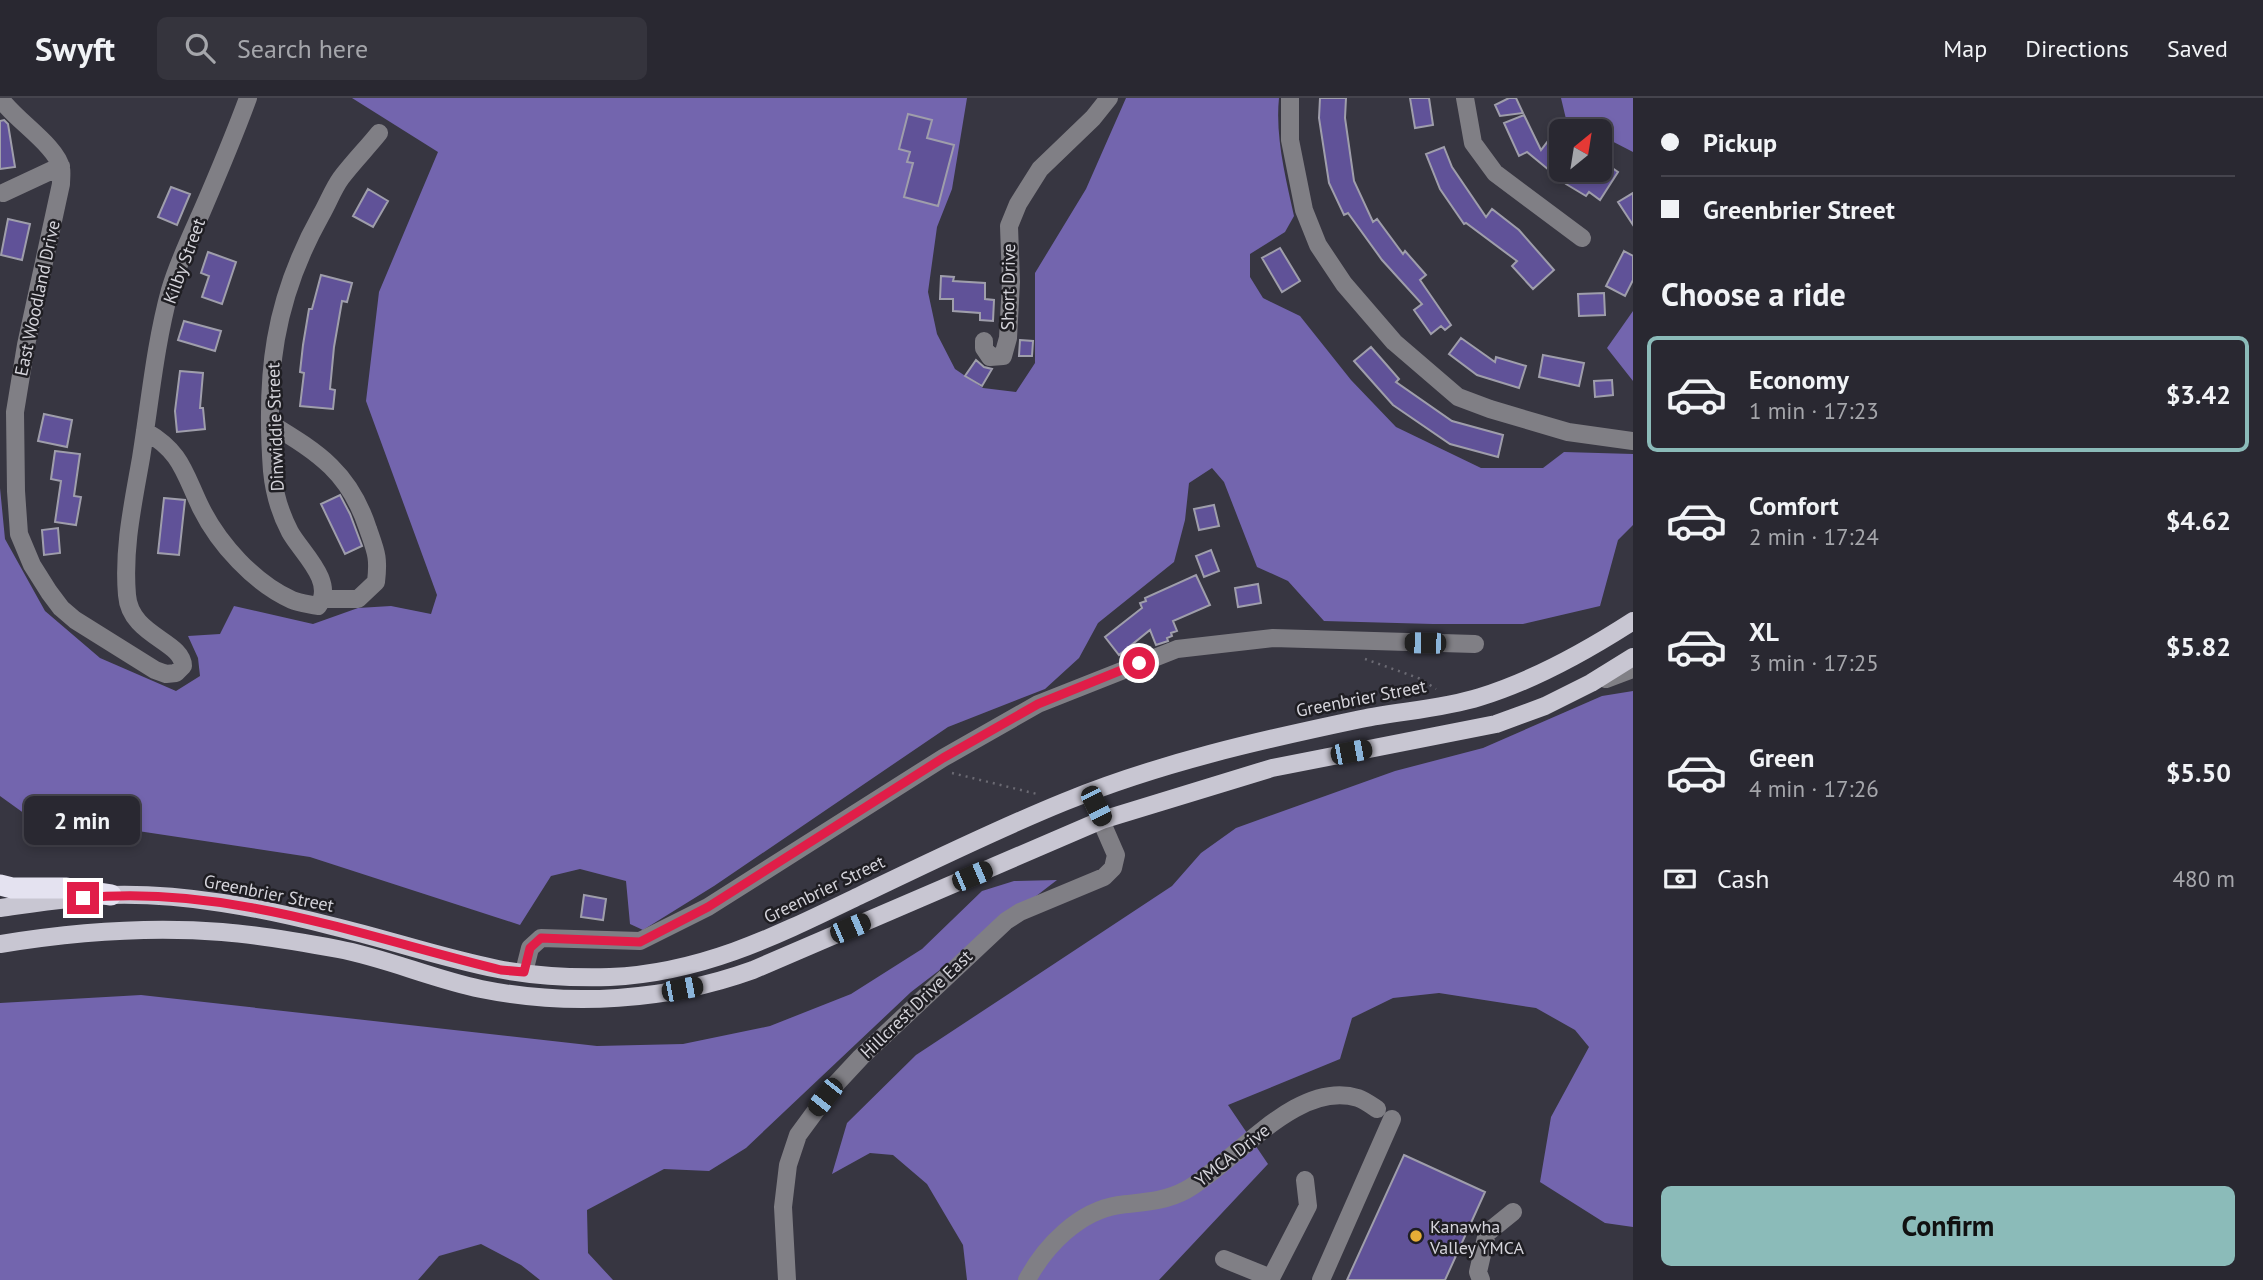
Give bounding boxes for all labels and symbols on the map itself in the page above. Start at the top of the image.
north arrow [1549,119,1612,182]
street label: Kilby Street [158,215,210,307]
street label: East Woodland Drive [9,218,65,378]
street label: Short Drive [996,243,1020,331]
street label: Dinwiddie Street [261,362,289,492]
car [1404,632,1447,654]
route start [1123,647,1155,679]
street label: Greenbrier Street [1294,674,1428,722]
car [1329,738,1374,766]
car [1078,783,1115,829]
callout: 2 min [25,796,141,846]
street label: Greenbrier Street [760,850,888,928]
car [949,858,996,894]
street label: Greenbrier Street [202,869,336,917]
route end [67,882,99,914]
car [827,910,874,946]
street label: Hillcrest Drive East [855,945,977,1063]
car [660,975,705,1003]
car [804,1074,847,1120]
street label: YMCA Drive [1190,1119,1274,1191]
place label: Kanawha Valley YMCA [1429,1215,1525,1259]
marker: Kanawha Valley YMCA [1408,1228,1424,1244]

